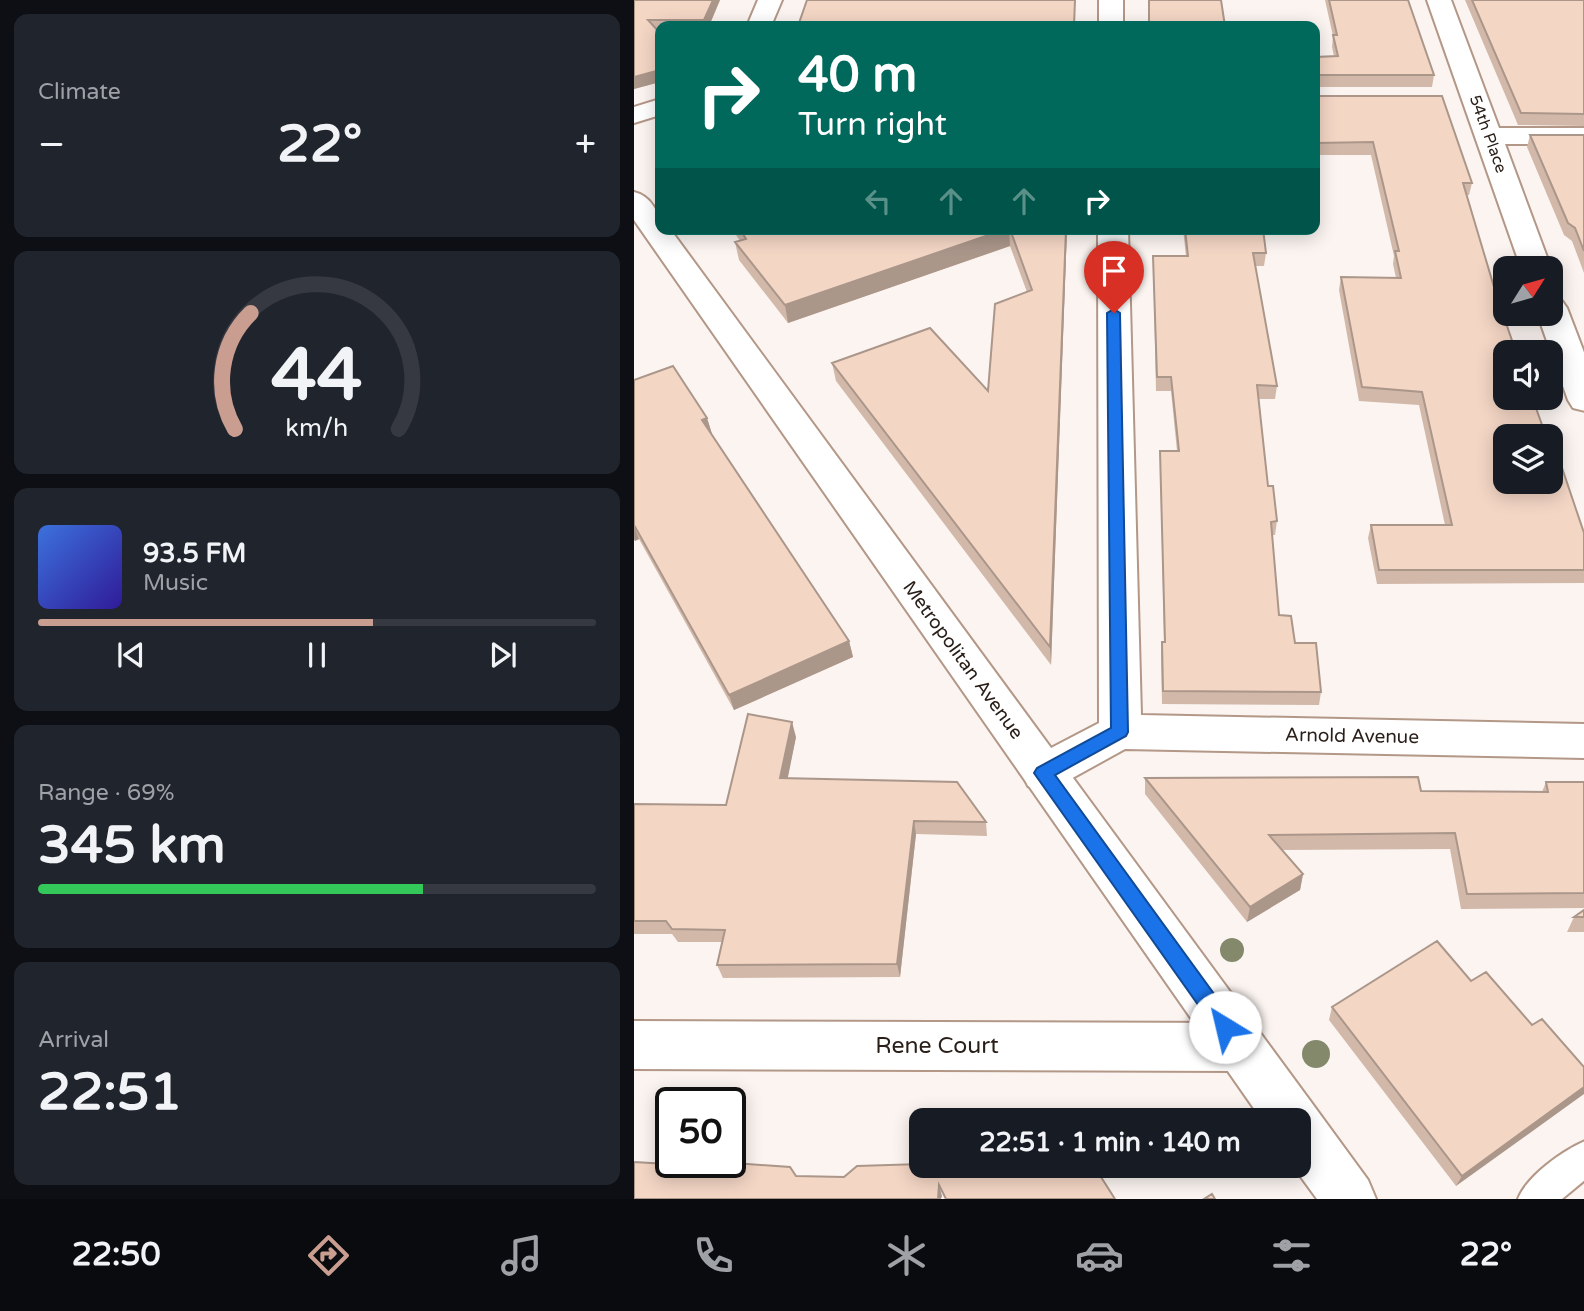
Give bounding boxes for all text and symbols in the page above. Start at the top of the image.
text: 40 m [798,46,917,105]
icon: right [683,49,774,140]
text: Climate [38,78,121,106]
street label: 54th Place [1465,92,1511,176]
text: Turn right [798,106,947,144]
text: 22° [277,113,362,176]
text: − [38,122,65,168]
text: + [575,122,596,168]
icon: left [859,182,897,220]
icon: ahead [932,182,970,220]
icon: ahead [1005,182,1043,220]
icon: right [1078,182,1116,220]
pin [1084,241,1144,313]
icon: arrive [1095,252,1133,290]
north arrow [1493,256,1563,326]
map controls [1493,256,1563,494]
text: 44 [271,332,363,420]
button: sound [1493,340,1563,410]
text: km/h [286,412,348,442]
button: layers [1493,424,1563,494]
text: 93.5 FM [143,538,246,569]
text: Music [143,569,208,597]
street label: Metropolitan Avenue [898,577,1028,743]
icon: previous [112,636,150,674]
icon: pause [298,636,336,674]
icon: next [484,636,522,674]
street label: Arnold Avenue [1285,724,1419,748]
text: Range · 69% [38,779,174,807]
text: 345 km [38,814,226,877]
position arrow [1188,990,1262,1064]
text: Arrival [38,1026,109,1054]
street label: Rene Court [875,1032,999,1060]
text: 22:51 [38,1061,182,1124]
speed limit sign: 50 [655,1087,746,1178]
text: 22:51 · 1 min · 140 m [979,1127,1241,1158]
icon: directions [304,1231,353,1280]
icon: music [497,1231,546,1280]
icon: phone [689,1231,738,1280]
icon: climate [882,1231,931,1280]
icon: car [1075,1231,1124,1280]
icon: filters [1267,1231,1316,1280]
text: 22:50 [72,1236,161,1274]
text: 22° [1460,1236,1512,1274]

